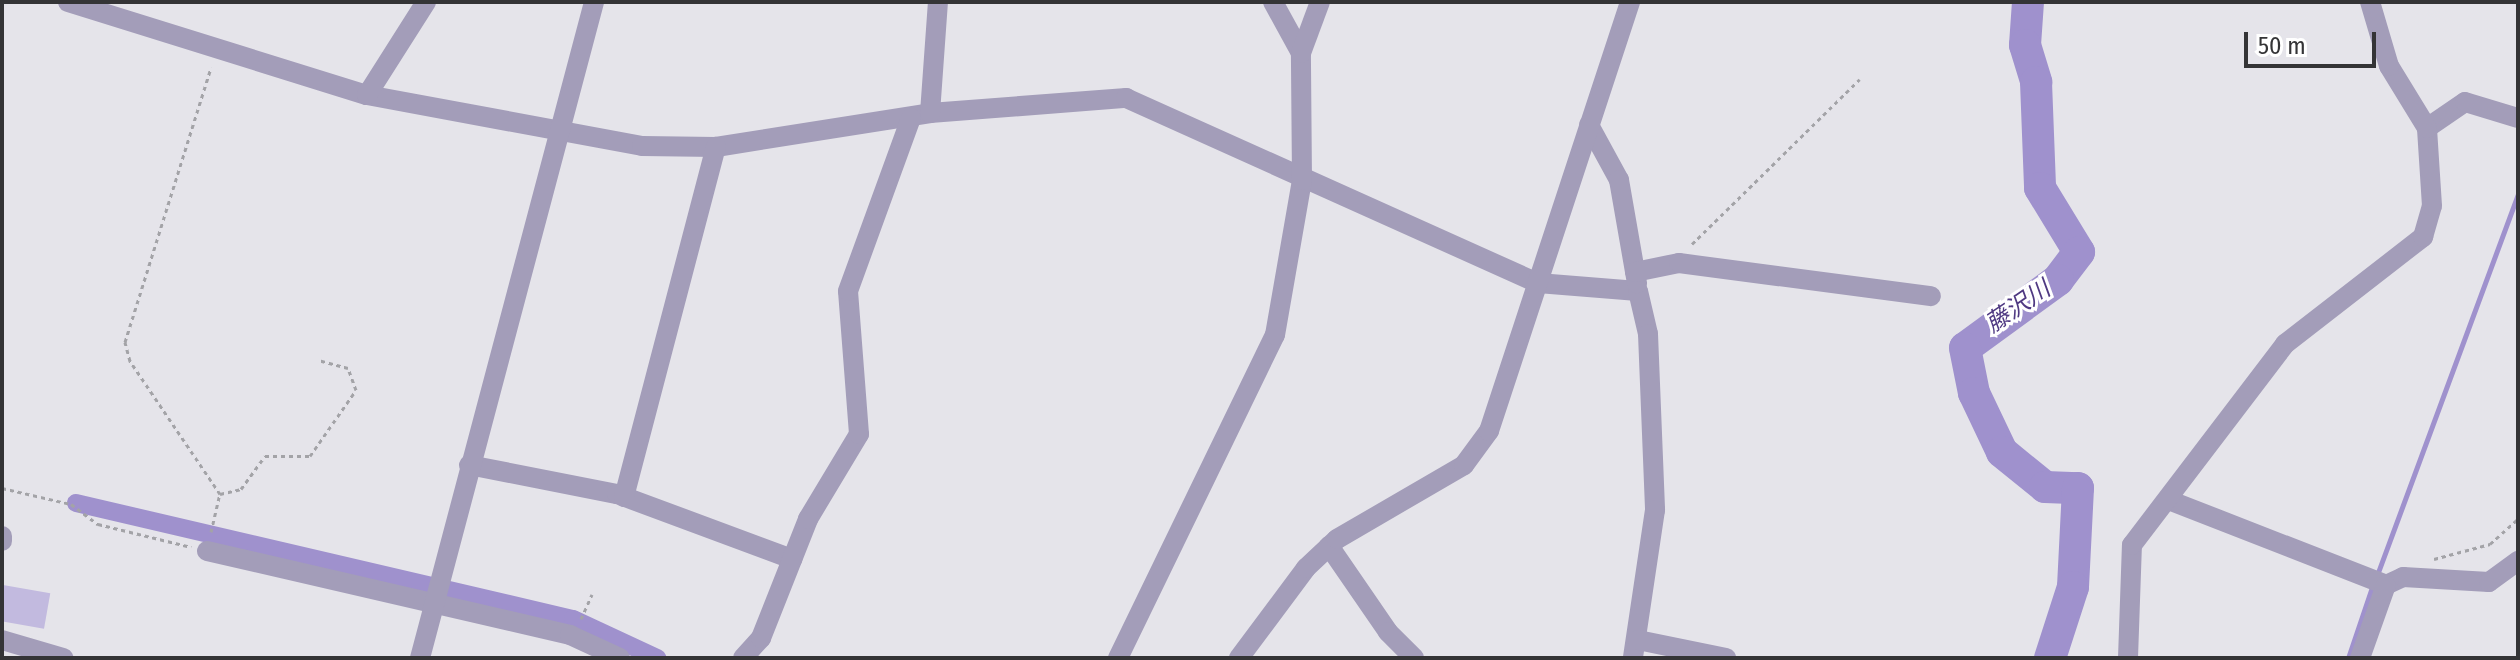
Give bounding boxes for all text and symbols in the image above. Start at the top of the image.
scale bar [2248,16,2380,66]
text: 50 m [2258,32,2306,60]
water label: 藤沢川 [1980,275,2056,339]

